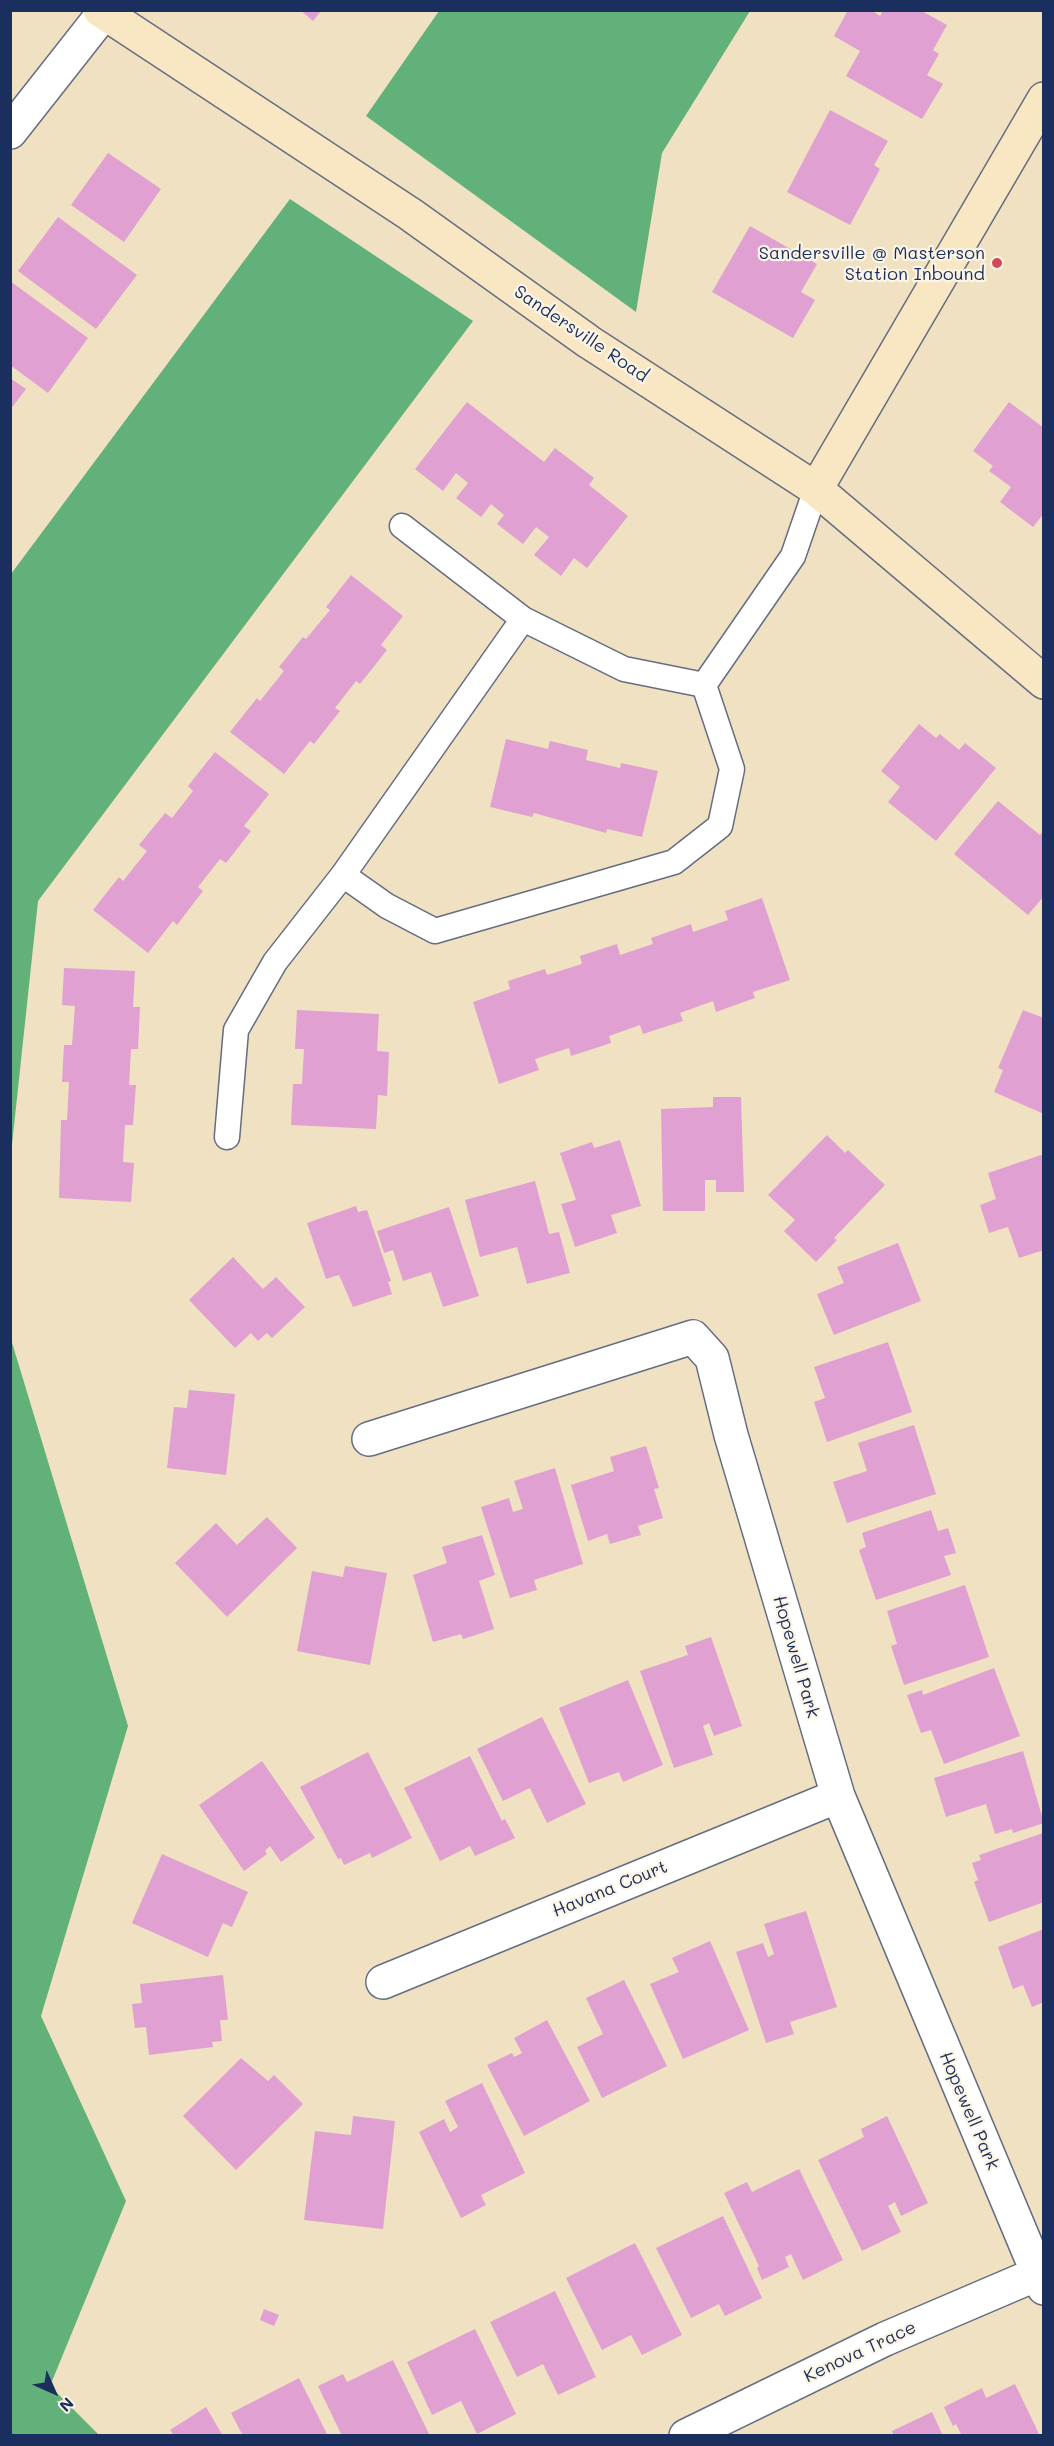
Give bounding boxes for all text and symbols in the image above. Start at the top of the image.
place label: Sandersville @ Masterson Station Inbound [759,242,985,284]
marker: Sandersville @ Masterson Station Inbound [990,256,1004,270]
street label: Sandersville Road [510,281,652,387]
street label: Hopewell Park [768,1593,824,1721]
street label: Havana Court [549,1856,671,1922]
street label: Hopewell Park [934,2049,1004,2173]
street label: Kenova Trace [801,2317,919,2387]
north arrow [24,2362,84,2422]
text: N [55,2393,79,2417]

